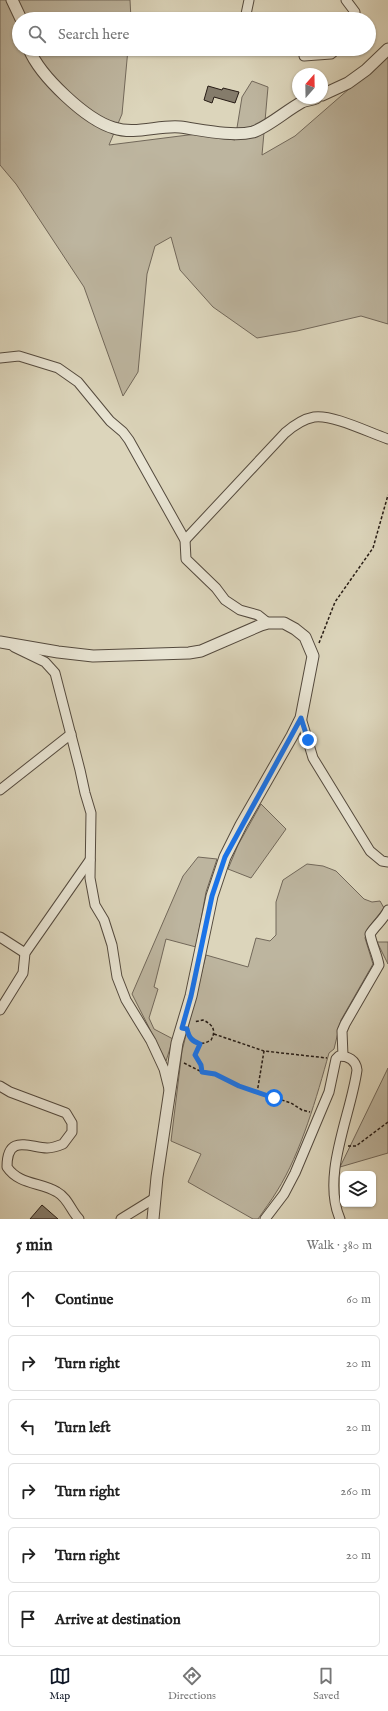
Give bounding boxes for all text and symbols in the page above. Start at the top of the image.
search box [12,12,376,56]
icon: search [26,23,48,45]
text: Search here [58,25,129,44]
north arrow [292,68,328,104]
route end [299,731,317,749]
route start [265,1089,283,1107]
map controls [340,1171,376,1207]
button: layers [340,1171,376,1207]
text: 5 min [16,1235,53,1256]
text: Walk · 380 m [307,1237,372,1254]
icon: ahead [17,1288,39,1310]
text: Continue [55,1290,113,1309]
text: 60 m [346,1291,371,1308]
icon: right [17,1352,39,1374]
text: Turn right [55,1354,120,1373]
text: 20 m [346,1355,371,1372]
icon: left [17,1416,39,1438]
text: Turn left [55,1418,111,1437]
text: 20 m [346,1419,371,1436]
icon: right [17,1480,39,1502]
text: Turn right [55,1482,120,1501]
text: 260 m [340,1483,371,1500]
icon: right [17,1544,39,1566]
text: Turn right [55,1546,120,1565]
text: 20 m [346,1547,371,1564]
icon: arrive [17,1608,39,1630]
text: Arrive at destination [55,1610,181,1629]
tab: Map [49,1665,71,1703]
tab: Directions [168,1665,216,1703]
tab: Saved [313,1665,339,1703]

